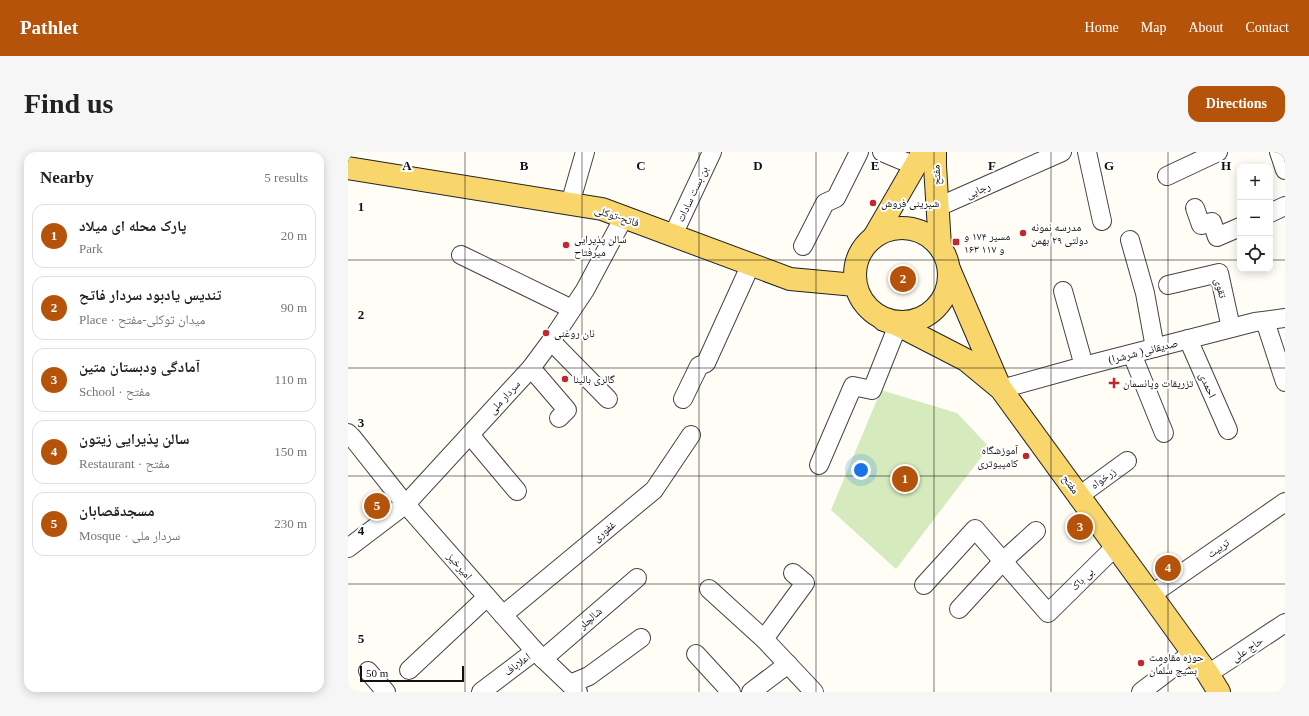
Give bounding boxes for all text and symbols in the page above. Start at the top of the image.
text: Pathlet [20,17,78,38]
text: Home [1085,20,1119,35]
text: Map [1141,20,1166,35]
text: About [1188,20,1223,35]
text: Contact [1245,20,1289,35]
button: Directions [1188,86,1285,122]
text: Find us [24,88,114,119]
text: A [402,158,412,173]
text: B [520,158,529,173]
text: C [636,158,646,173]
text: D [753,158,763,173]
text: E [871,158,879,173]
text: F [988,158,996,173]
text: G [1104,158,1114,173]
text: H [1221,158,1231,173]
street label: بن بست سادات [674,164,711,224]
street label: مفتح [929,164,944,186]
map controls [1237,164,1273,272]
button: + [1237,164,1273,200]
text: Nearby [40,168,94,187]
text: 5 results [264,170,308,185]
street label: رجایی [964,179,992,202]
place label: شیرینی فروش [881,197,939,210]
marker: شیرینی فروش [868,198,878,208]
text: 1 [358,199,364,214]
button: − [1237,200,1273,236]
street label: فاتح-توکلی [593,203,641,230]
text: پارک محله ای میلاد [79,218,186,234]
place label: مدرسه نمونه دولتی ۲۹ بهمن [1031,221,1089,247]
text: 1 [51,228,57,243]
text: 20 m [281,228,307,243]
marker: مدرسه نمونه دولتی ۲۹ بهمن [1018,228,1028,238]
place label: مسیر ۱۷۴ و ۱۶۳ و ۱۱۷ [964,230,1010,255]
place label: سالن پذیرایی میرفتاح [574,233,627,259]
button: locate [1237,236,1273,272]
marker: مسیر ۱۷۴ و ۱۶۳ و ۱۱۷ [951,237,961,247]
marker: سالن پذیرایی میرفتاح [561,240,571,250]
text: Park [79,241,103,256]
pin: 2 [890,264,916,294]
street label: تقوی [1212,277,1230,300]
text: تندیس یادبود سردار فاتح [79,287,221,303]
text: 2 [51,300,57,315]
text: 90 m [281,300,307,315]
text: 2 [358,307,364,322]
text: Place · میدان توکلی-مفتح [79,312,205,327]
place label: نان روغنی [554,327,595,340]
marker: نان روغنی [541,328,551,338]
street label: (شرشرا )صدیقانی [1107,337,1179,366]
text: آمادگی ودبستان متین [79,359,200,375]
street label: احمدی [1196,371,1219,400]
text: 3 [51,372,57,387]
text: 110 m [275,372,307,387]
place label: گالری بالینا [573,373,615,386]
marker: گالری بالینا [560,374,570,384]
marker: تزریقات وپانسمان [1108,377,1120,389]
place label: تزریقات وپانسمان [1123,377,1194,390]
street label: سردار ملی [486,378,523,417]
text: School · مفتح [79,384,150,399]
text: 3 [358,415,365,430]
text: سالن پذیرایی زیتون [79,431,189,447]
text: 4 [51,444,57,459]
text: 150 m [274,444,307,459]
place label: آموزشگاه کامپیوتری [978,444,1018,470]
marker: آموزشگاه کامپیوتری [1021,451,1031,461]
text: Restaurant · مفتح [79,456,170,471]
your location [851,460,871,480]
pin: 1 [892,464,918,494]
street label: زرخواه [1088,465,1118,491]
street label: مفتح [1059,472,1082,496]
pin: 5 [364,491,390,521]
text: مسجدقصابان [79,503,155,519]
pin: 3 [1067,512,1093,542]
text: 5 [51,516,57,531]
text: 230 m [274,516,307,531]
street label: غفوری [590,518,619,545]
text: 4 [358,523,365,538]
text: Mosque · سردار ملی [79,528,180,543]
street label: تربیت [1205,536,1232,560]
street label: امیرخیز [444,549,475,582]
pin: 4 [1155,553,1181,583]
street label: بی باک [1068,565,1097,593]
street label: شالچلر [575,605,605,633]
text: 5 [358,631,365,646]
street label: حاج علی [1229,634,1266,665]
street label: اعلاباف [501,650,533,678]
place label: حوزه مقاومت بسیج سلمان [1149,651,1204,677]
marker: حوزه مقاومت بسیج سلمان [1136,658,1146,668]
scale bar [360,664,464,683]
text: 50 m [366,667,388,679]

